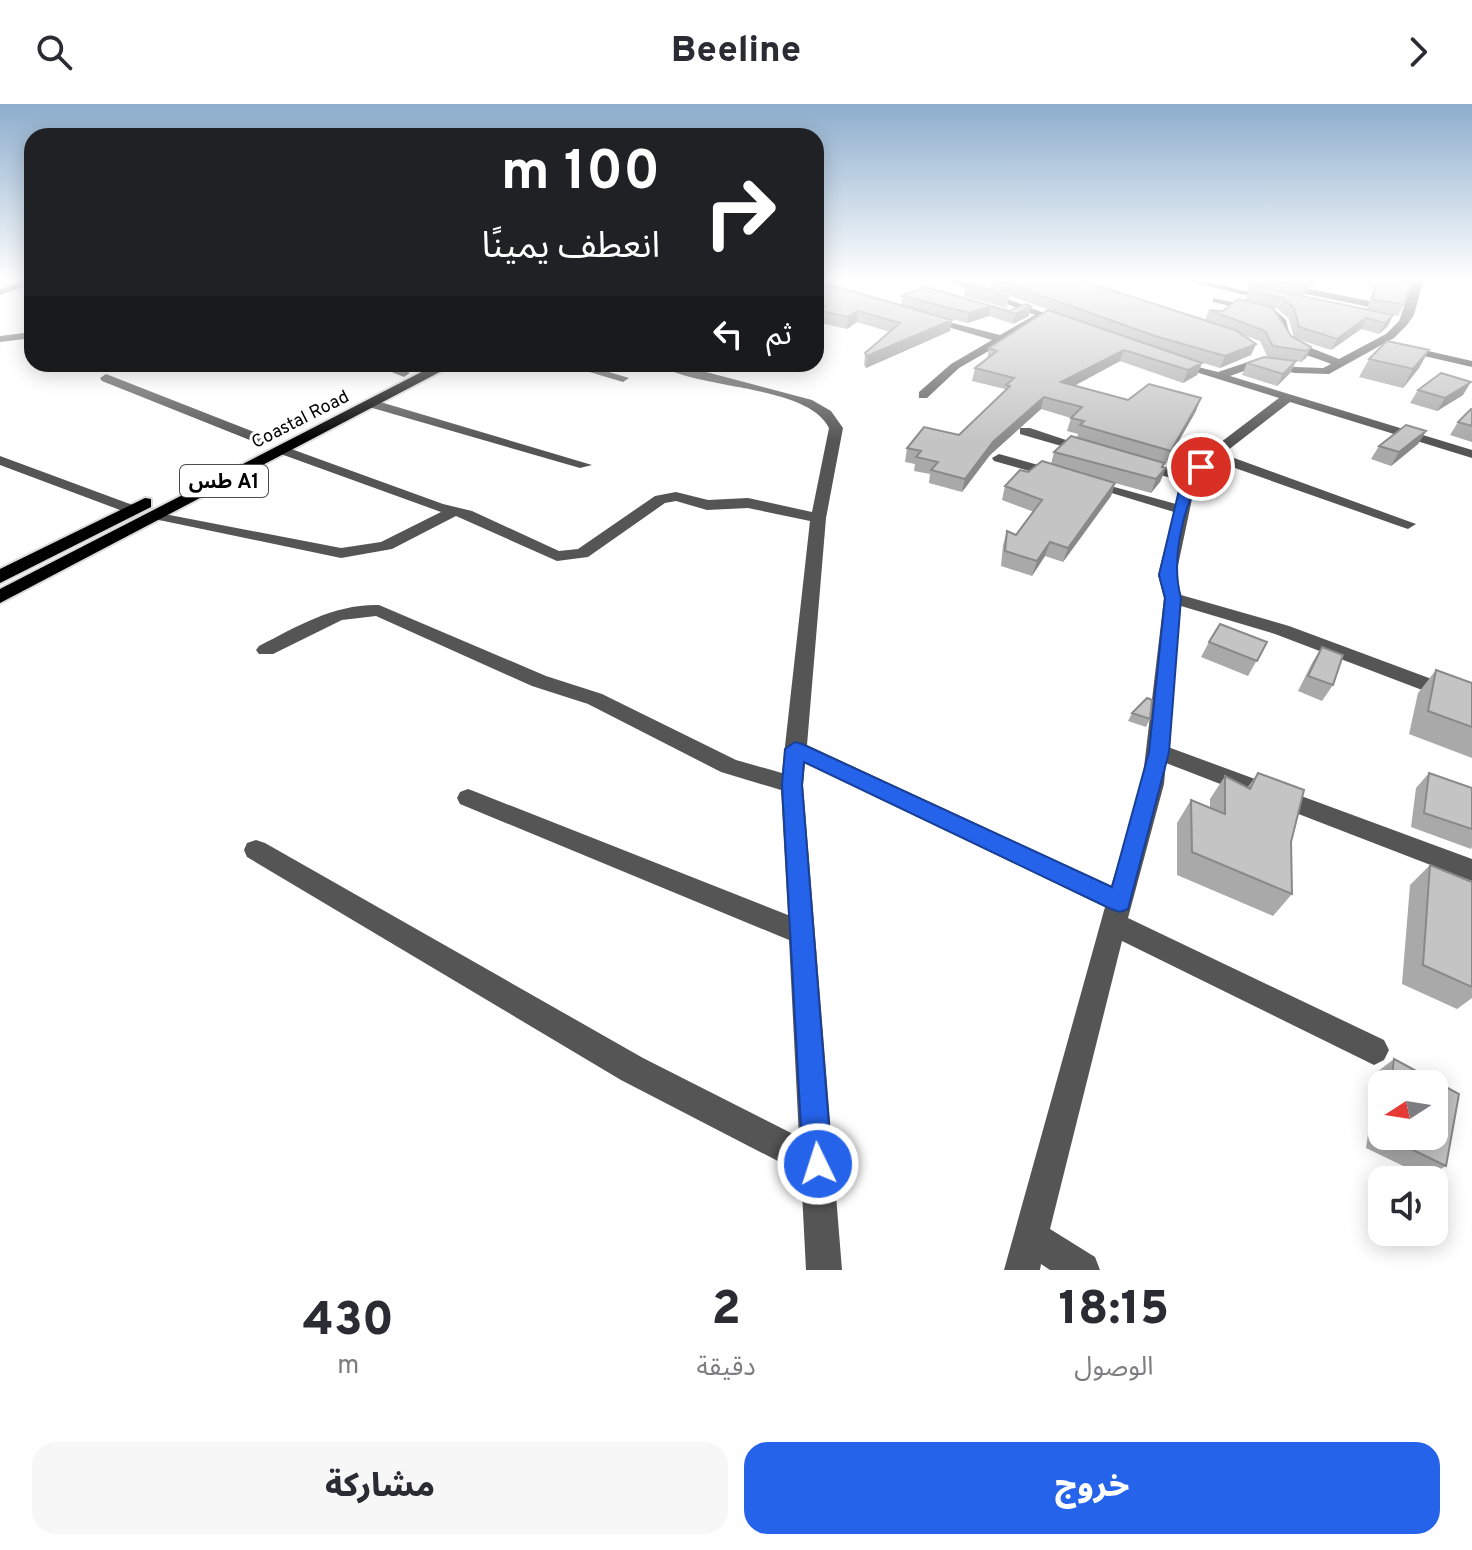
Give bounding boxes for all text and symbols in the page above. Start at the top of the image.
text: Beeline [671,29,801,75]
icon: search [32,30,76,74]
icon: forward [1396,30,1440,74]
text: 100 m [501,139,660,209]
icon: right [688,160,792,264]
text: انعطف يمينًا [482,225,660,271]
icon: left [706,312,750,356]
text: ثم [766,318,792,355]
street label: Coastal Road [248,386,353,455]
pin [1167,433,1235,501]
icon: arrive [1179,445,1223,489]
road number: طس A1 [180,465,268,497]
north arrow [1368,1070,1448,1150]
map controls [1368,1070,1448,1246]
position arrow [776,1122,860,1206]
button: sound [1368,1166,1448,1246]
text: 2 [711,1281,741,1341]
text: 18:15 [1058,1281,1169,1341]
text: 430 [303,1292,394,1352]
text: m [337,1350,359,1383]
text: دقيقة [696,1352,756,1385]
text: الوصول [1074,1352,1153,1385]
button: مشاركة [32,1442,728,1534]
button: خروج [744,1442,1440,1534]

